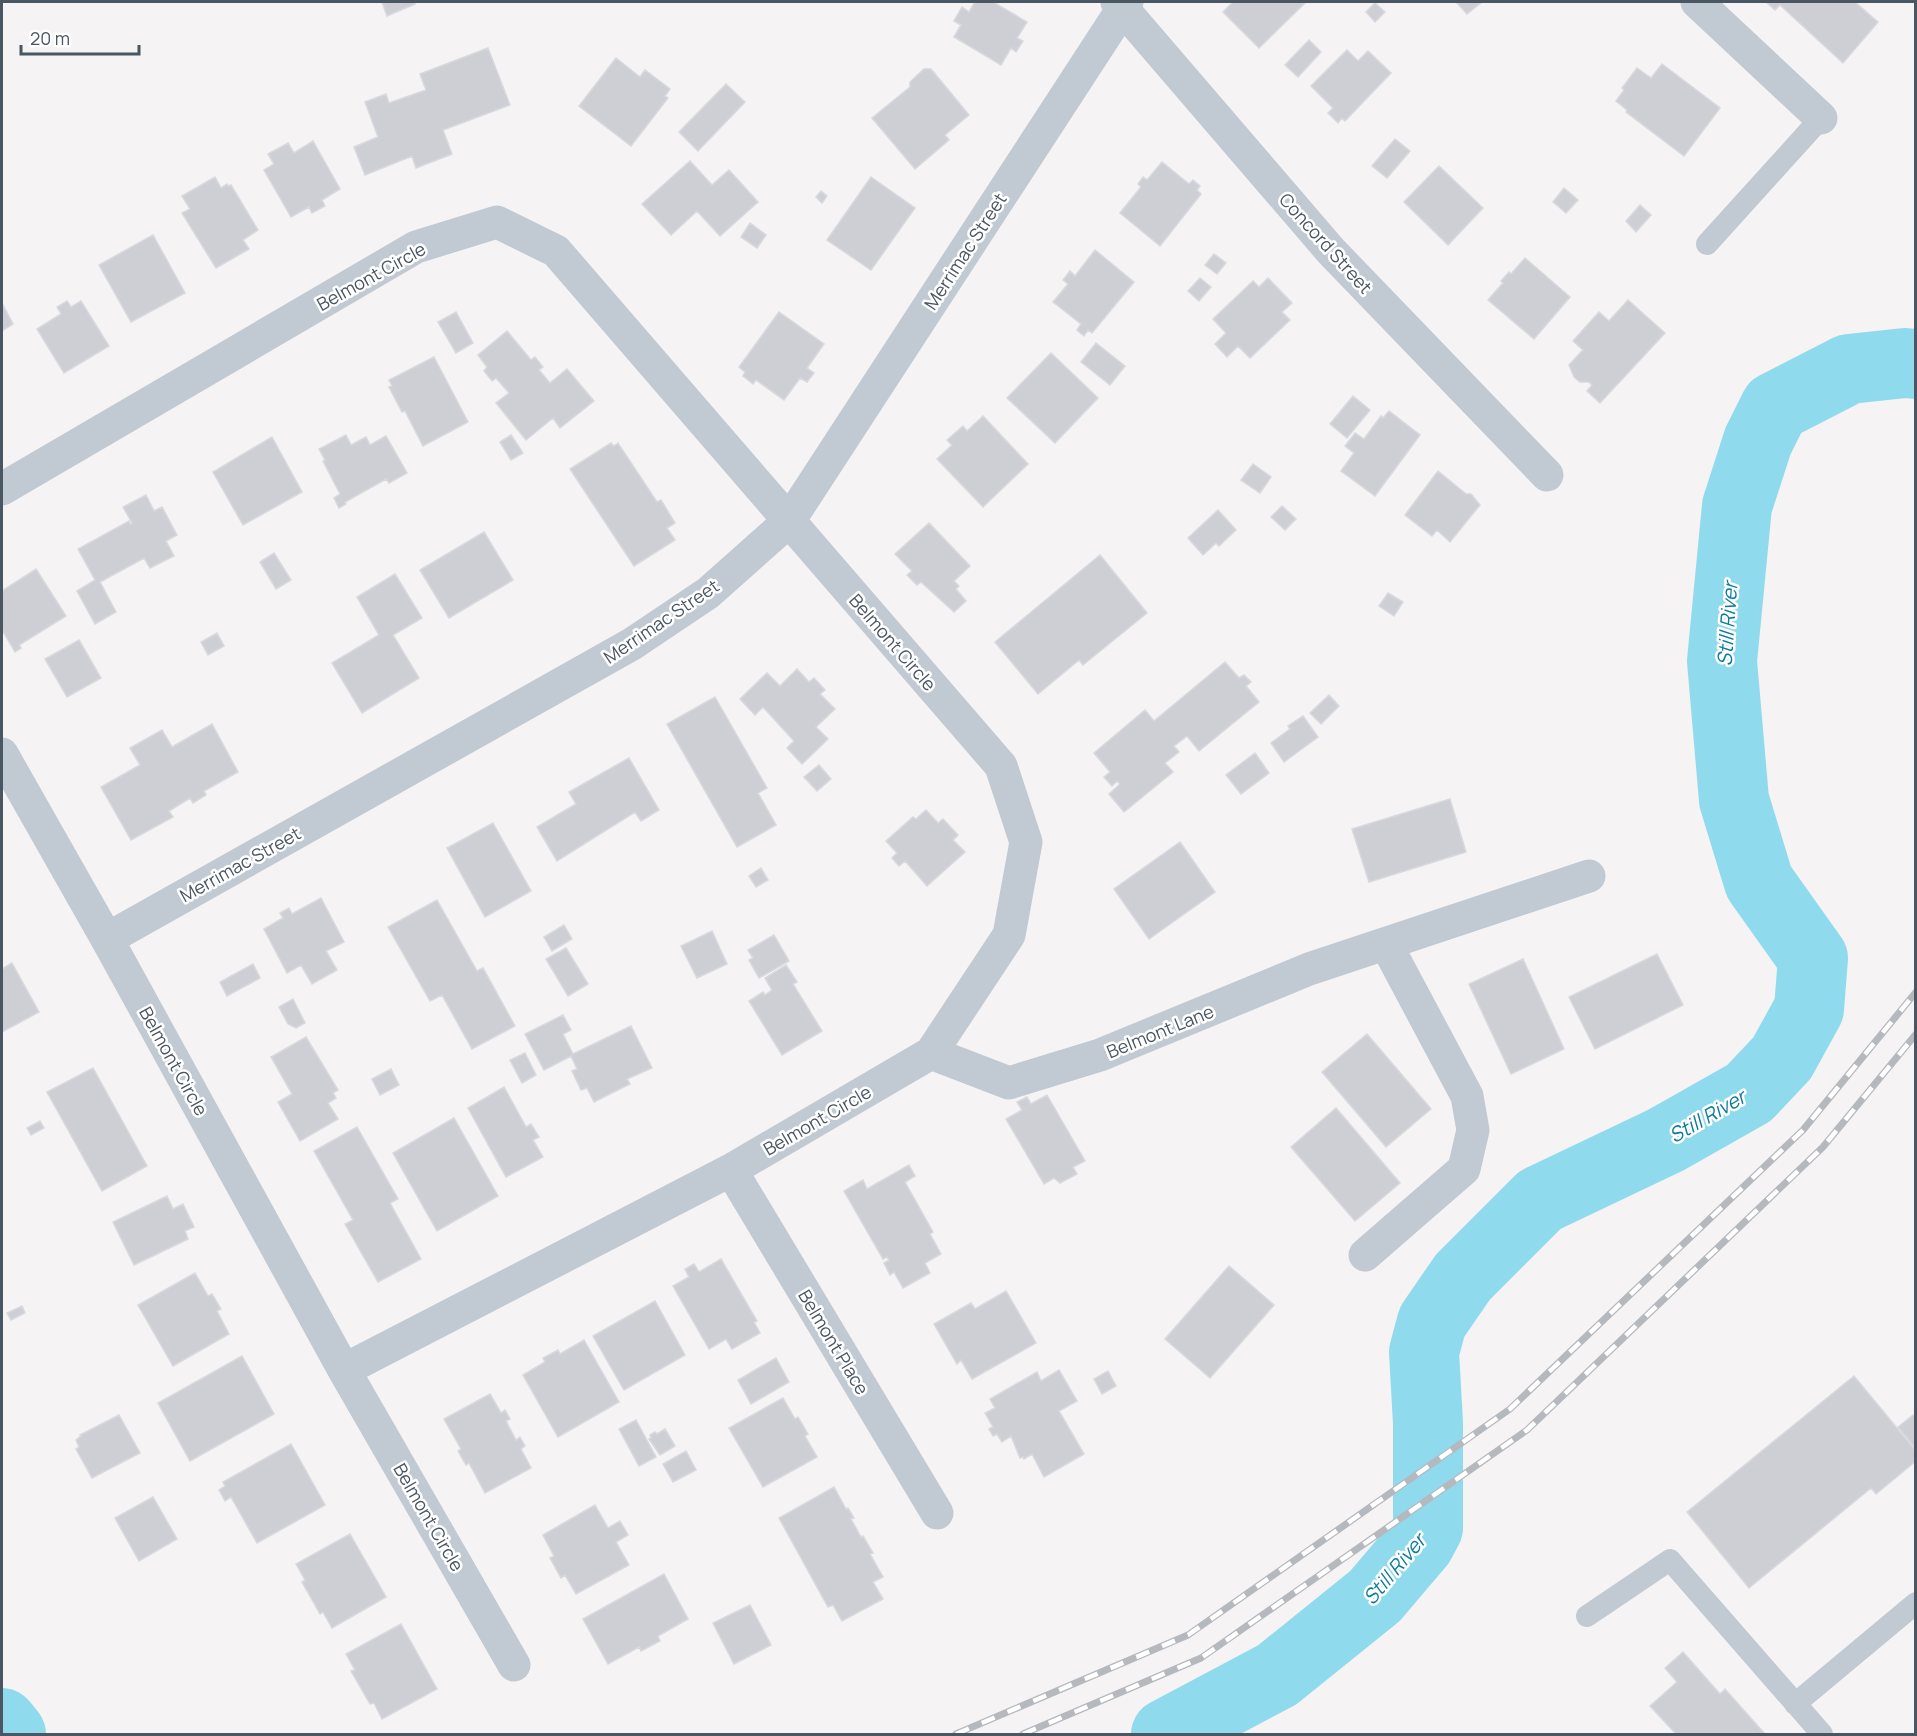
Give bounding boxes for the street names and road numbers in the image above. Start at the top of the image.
street label: Concord Street [1274,187,1378,299]
street label: Merrimac Street [918,188,1012,314]
street label: Belmont Circle [312,236,430,316]
street label: Merrimac Street [599,573,723,669]
street label: Belmont Circle [844,588,942,696]
street label: Merrimac Street [175,821,305,907]
street label: Belmont Lane [1103,999,1217,1063]
street label: Belmont Circle [134,1002,214,1120]
street label: Belmont Circle [759,1079,875,1161]
street label: Belmont Place [793,1285,875,1399]
street label: Belmont Circle [388,1459,470,1575]

